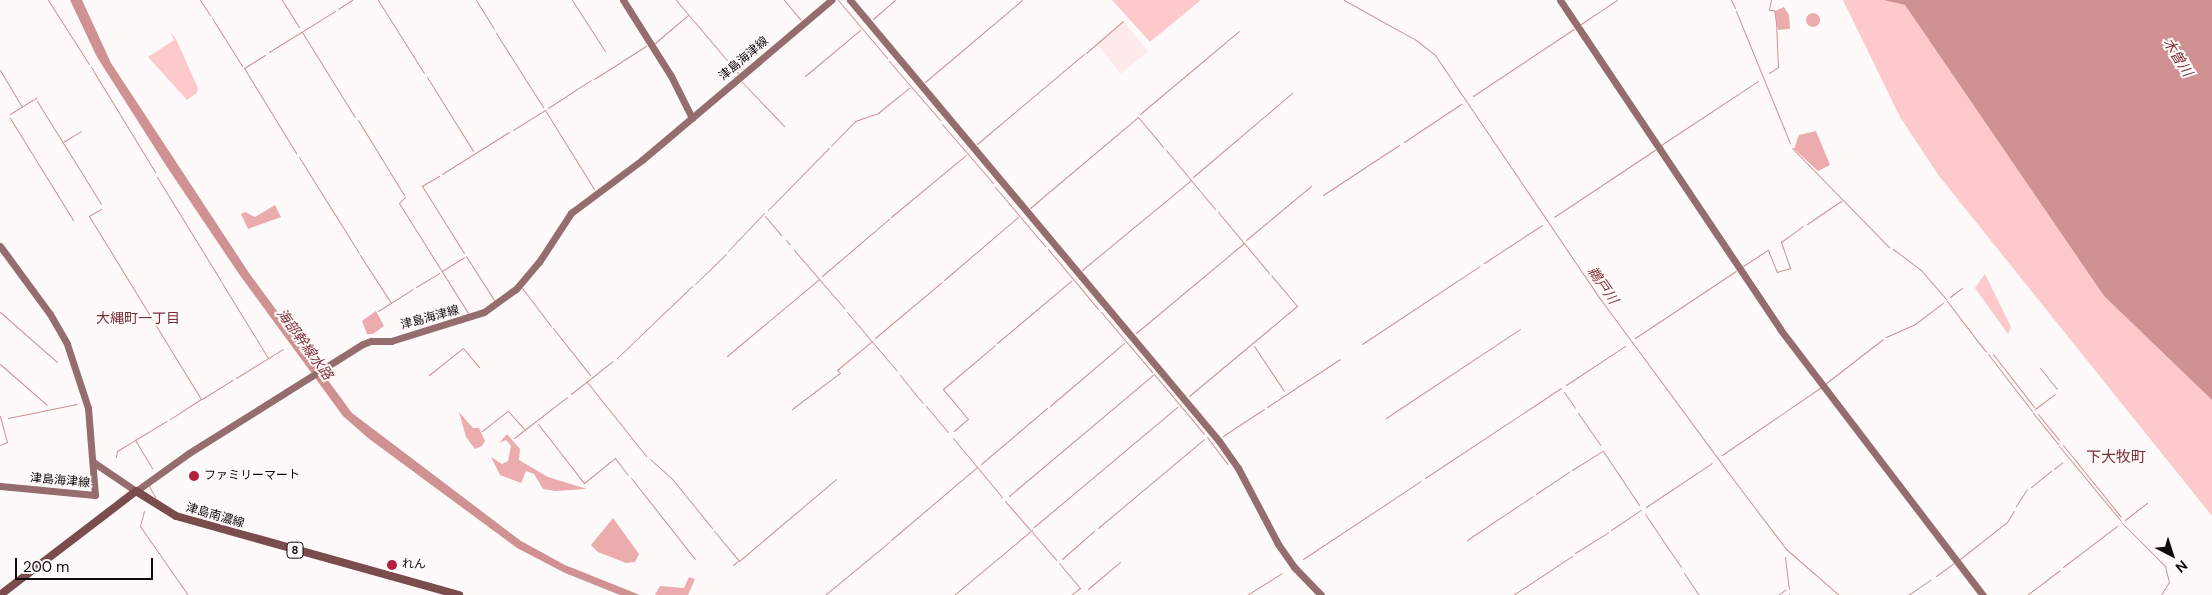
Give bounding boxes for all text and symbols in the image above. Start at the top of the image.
street label: 津島海津線 [716,34,772,84]
water label: 木曽川 [2160,35,2196,79]
water label: 鵜戸川 [1584,263,1622,307]
street label: 津島海津線 [399,303,461,333]
water label: 海部幹線水路 [274,305,336,383]
district label: 大縄町一丁目 [96,310,180,326]
district label: 下大牧町 [2086,449,2146,467]
place label: ファミリーマート [204,469,300,483]
marker: ファミリーマート [188,470,200,482]
street label: 津島海津線 [29,471,91,491]
street label: 津島南濃線 [184,501,246,531]
north arrow [2147,530,2197,580]
road number: 8 [286,542,304,558]
scale bar [18,548,155,580]
text: N [2172,556,2191,577]
text: 200 m [23,557,69,577]
place label: れん [402,558,426,572]
marker: れん [386,559,398,571]

